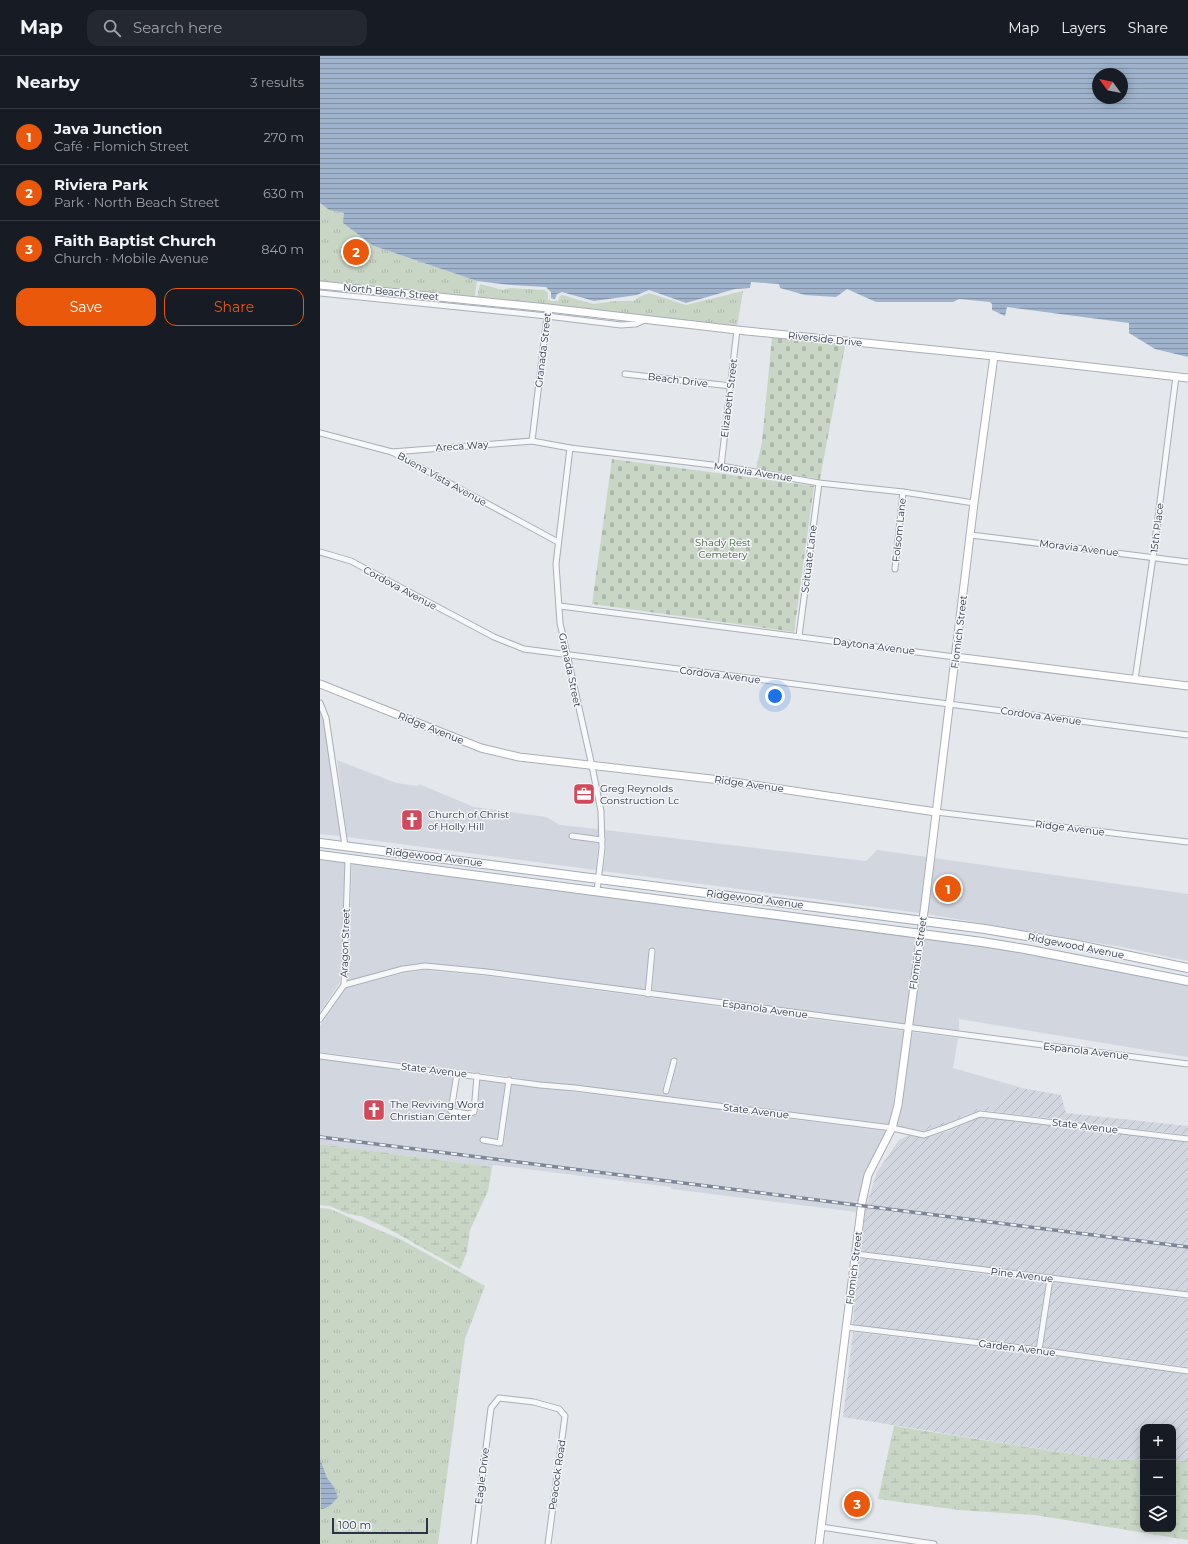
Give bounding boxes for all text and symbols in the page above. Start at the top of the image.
search box [87,10,367,46]
text: Map [20,16,63,39]
icon: search [101,17,123,39]
text: Search here [133,18,222,37]
text: Map [1008,19,1039,37]
text: Layers [1061,19,1106,37]
text: Share [1128,19,1168,37]
north arrow [1092,68,1128,104]
text: Nearby [16,72,80,92]
text: 3 results [250,74,304,90]
text: Java Junction [54,119,163,138]
text: 1 [26,129,32,145]
text: 270 m [263,129,304,145]
text: Café · Flomich Street [54,138,189,154]
text: Riviera Park [54,175,148,194]
text: 2 [25,185,33,201]
text: 630 m [263,185,304,201]
text: Park · North Beach Street [54,194,219,210]
text: Faith Baptist Church [54,231,216,250]
pin: 2 [343,237,369,267]
text: 3 [25,241,33,257]
text: 840 m [261,241,304,257]
text: Church · Mobile Avenue [54,250,209,266]
street label: North Beach Street [342,280,440,304]
button: Save [16,288,156,326]
button: Share [164,288,304,326]
street label: Granada Street [532,312,554,388]
street label: Riverside Drive [787,329,863,349]
street label: Elizabeth Street [718,358,740,438]
street label: Beach Drive [647,370,709,390]
street label: Areca Way [435,438,489,454]
street label: Buena Vista Avenue [395,449,489,509]
street label: Moravia Avenue [713,459,793,485]
street label: Folsom Lane [889,497,909,563]
street label: 15th Place [1147,502,1167,554]
street label: Scituate Lane [798,524,820,594]
park label: Shady Rest Cemetery [695,536,751,561]
street label: Moravia Avenue [1039,537,1119,559]
street label: Cordova Avenue [361,563,439,613]
street label: Flomich Street [948,595,970,669]
street label: Granada Street [556,632,584,708]
street label: Daytona Avenue [832,635,916,657]
street label: Cordova Avenue [679,664,761,686]
your location [765,686,785,706]
street label: Cordova Avenue [1000,704,1082,728]
street label: Ridge Avenue [396,709,466,747]
street label: Ridge Avenue [713,773,785,795]
office icon: Greg Reynolds Construction Lc [571,781,597,807]
place label: Greg Reynolds Construction Lc [600,782,679,807]
church icon: Church of Christ of Holly Hill [399,807,425,833]
place label: Church of Christ of Holly Hill [428,808,509,833]
street label: Ridge Avenue [1034,817,1106,839]
street label: Ridgewood Avenue [385,845,483,869]
pin: 1 [935,874,961,904]
street label: Ridgewood Avenue [706,887,804,911]
street label: Aragon Street [337,908,353,978]
street label: Flomich Street [906,916,930,990]
street label: Ridgewood Avenue [1027,930,1125,962]
street label: Espanola Avenue [721,997,809,1021]
street label: Espanola Avenue [1042,1039,1130,1063]
street label: State Avenue [400,1060,468,1080]
church icon: The Reviving Word Christian Center [361,1097,387,1123]
place label: The Reviving Word Christian Center [390,1098,484,1123]
street label: State Avenue [722,1101,790,1121]
street label: State Avenue [1051,1116,1119,1136]
street label: Flomich Street [843,1231,865,1305]
street label: Pine Avenue [990,1265,1054,1285]
street label: Garden Avenue [978,1337,1056,1359]
map controls [1140,1424,1176,1532]
button: + [1140,1424,1176,1460]
street label: Peacock Road [546,1439,568,1511]
street label: Eagle Drive [472,1447,492,1505]
button: − [1140,1460,1176,1496]
pin: 3 [844,1489,870,1519]
button: layers [1140,1496,1176,1532]
scale bar [332,1516,428,1535]
text: 100 m [338,1518,371,1532]

